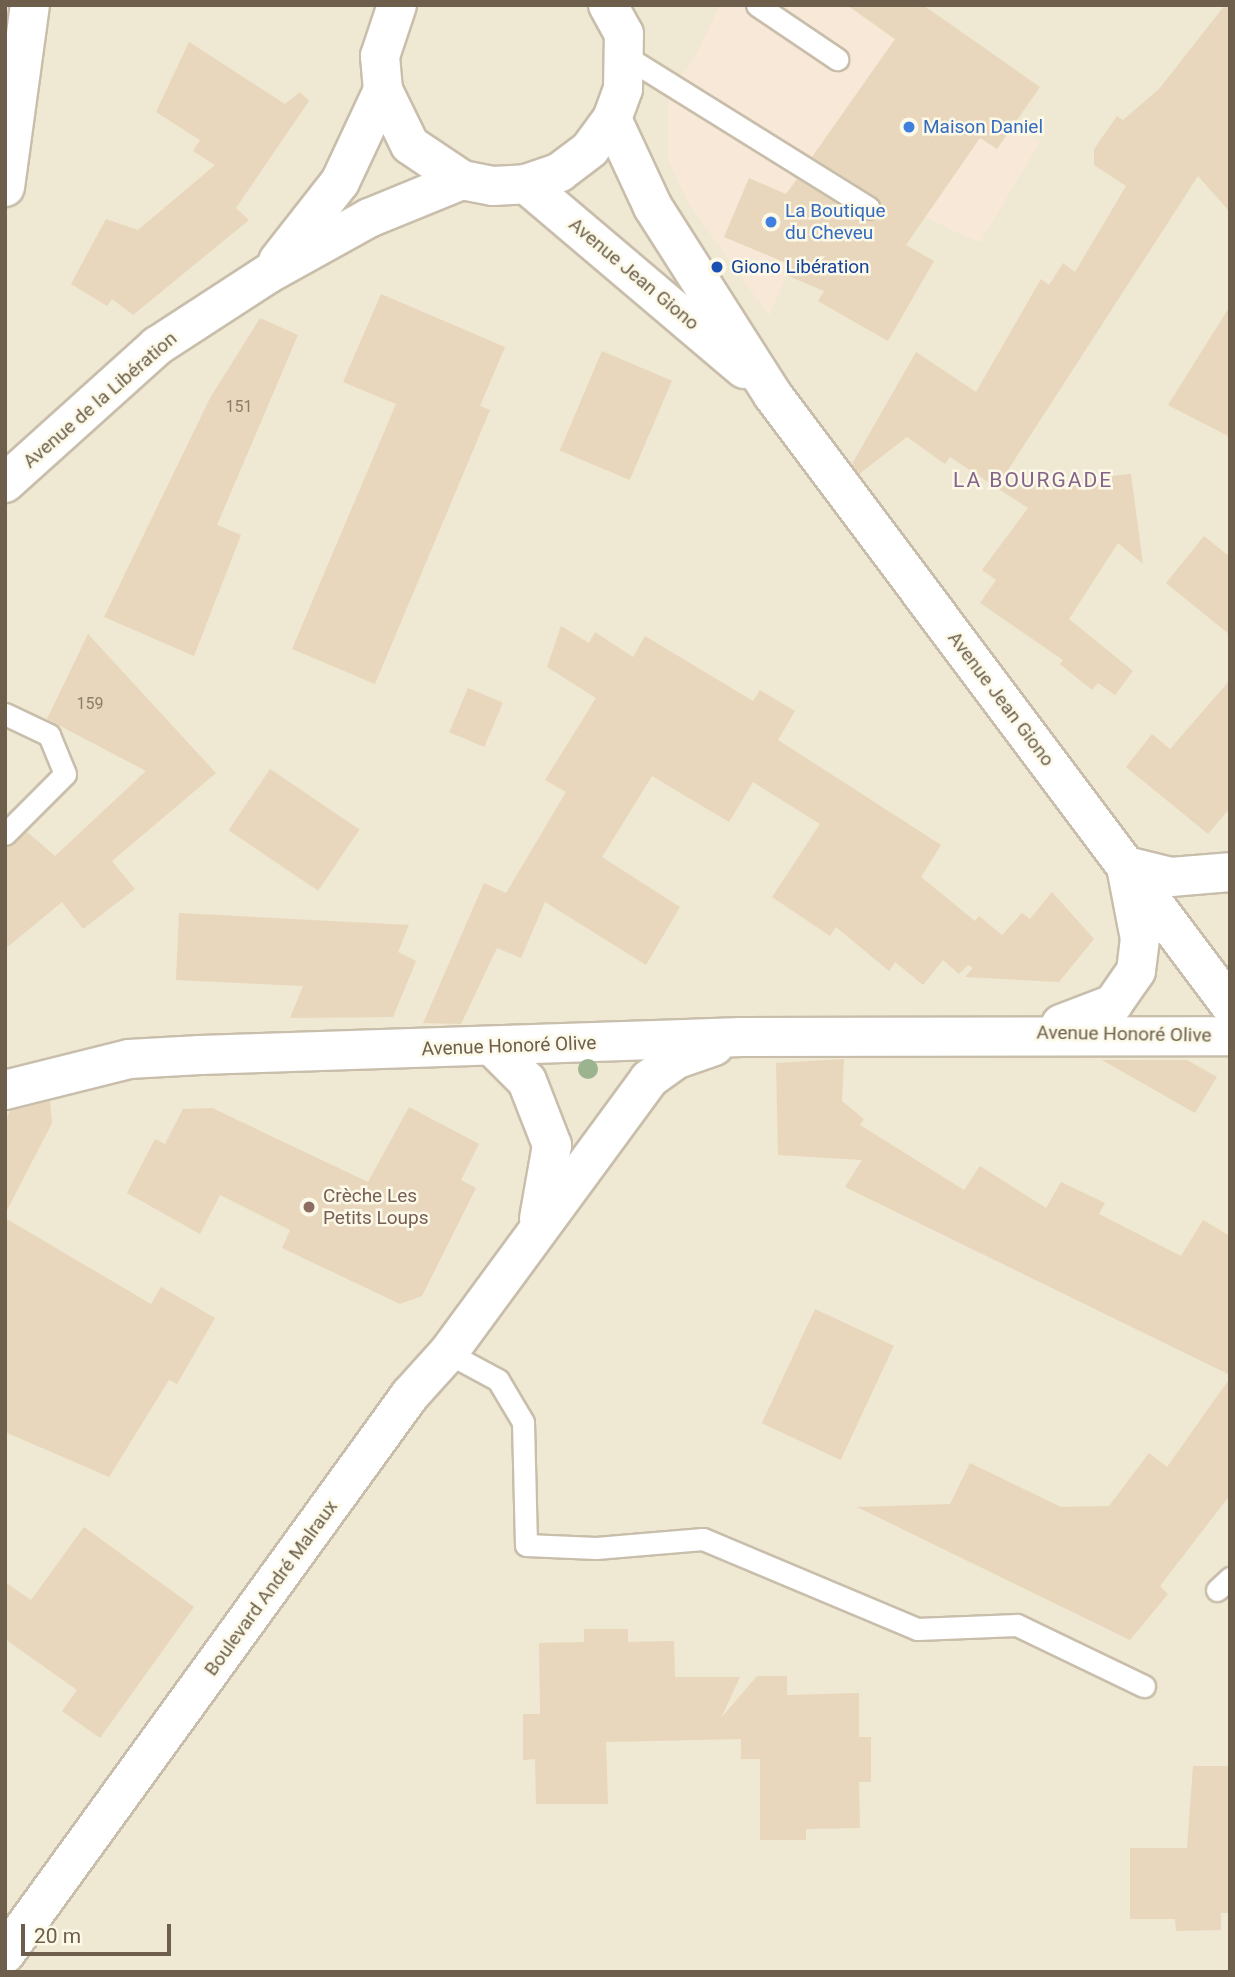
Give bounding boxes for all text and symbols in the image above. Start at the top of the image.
place label: Maison Daniel [923,116,1043,138]
marker: Maison Daniel [901,119,917,135]
place label: La Boutique du Cheveu [785,200,886,244]
street label: Avenue Jean Giono [564,213,704,335]
marker: La Boutique du Cheveu [763,214,779,230]
place label: Giono Libération [731,256,870,278]
marker: Giono Libération [709,259,725,275]
street label: Avenue de la Libération [18,327,182,473]
house number: 151 [226,397,252,417]
district label: LA BOURGADE [954,467,1112,493]
street label: Avenue Jean Giono [943,627,1059,771]
house number: 159 [77,694,103,714]
street label: Avenue Honoré Olive [1036,1021,1212,1047]
street label: Avenue Honoré Olive [421,1032,597,1060]
place label: Crèche Les Petits Loups [323,1185,429,1229]
marker: Crèche Les Petits Loups [301,1199,317,1215]
street label: Boulevard André Malraux [200,1496,342,1680]
scale bar [24,1910,175,1954]
text: 20 m [34,1924,81,1948]

